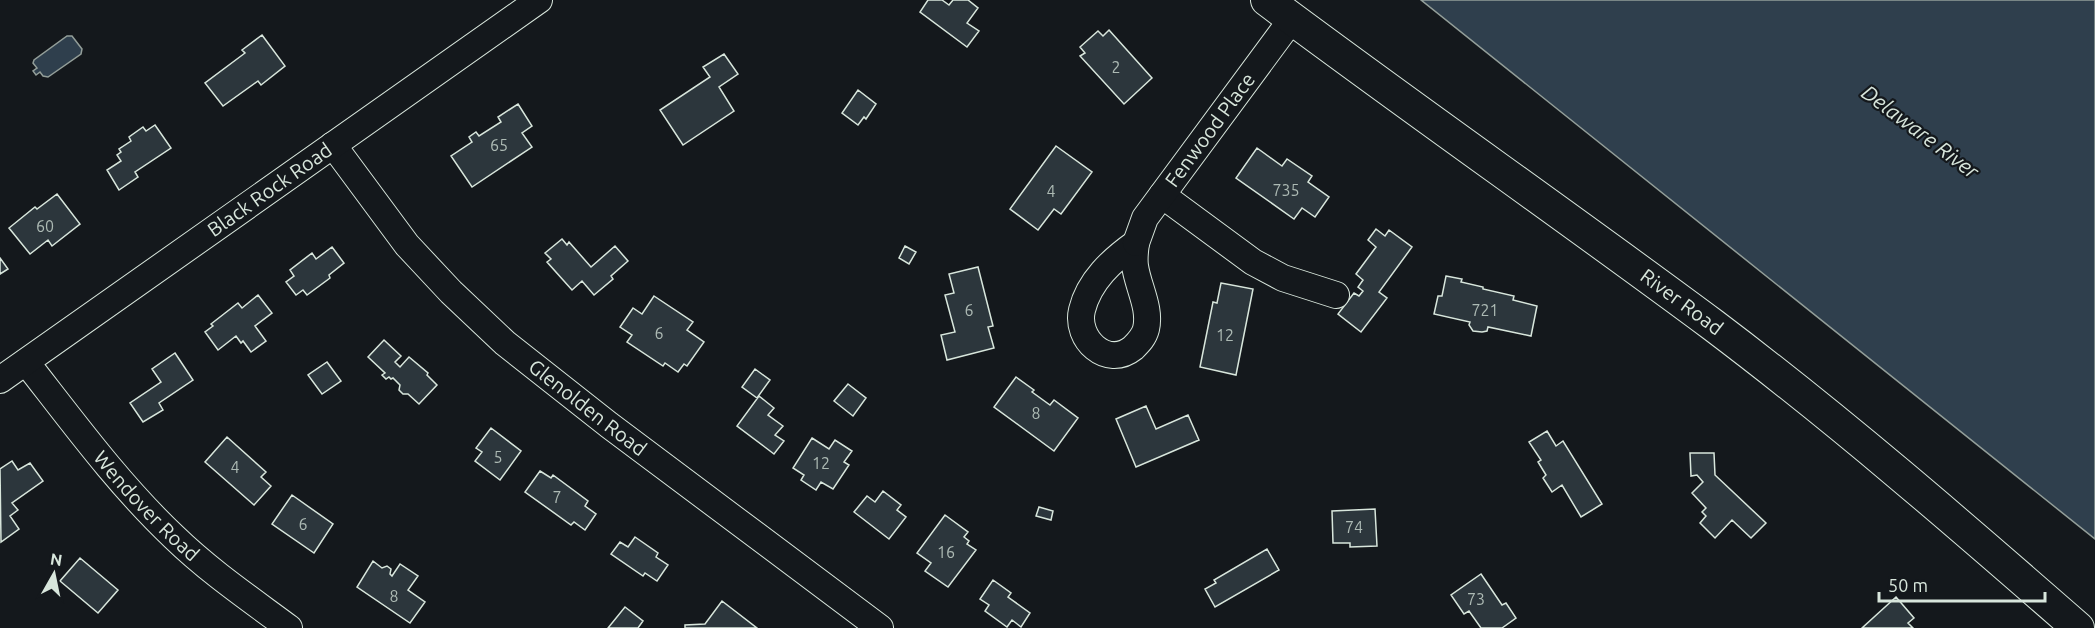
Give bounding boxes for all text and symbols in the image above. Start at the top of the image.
house number: 2 [1111,58,1121,76]
street label: Fenwood Place [1160,68,1259,191]
water label: Delaware River [1857,79,1985,184]
house number: 65 [490,136,508,154]
street label: Black Rock Road [203,138,336,241]
house number: 735 [1272,181,1300,199]
house number: 4 [1046,182,1056,200]
house number: 60 [36,217,54,235]
street label: River Road [1636,264,1728,339]
house number: 6 [964,301,974,319]
house number: 721 [1471,301,1499,319]
house number: 6 [654,324,664,342]
house number: 12 [1216,326,1234,344]
street label: Glenolden Road [525,354,651,460]
house number: 8 [1031,404,1041,422]
street label: Wendover Road [89,446,204,566]
house number: 5 [493,448,503,466]
house number: 12 [812,454,830,472]
house number: 4 [230,458,240,476]
house number: 7 [552,488,562,506]
house number: 6 [298,515,308,533]
house number: 74 [1345,518,1363,536]
house number: 16 [937,543,955,561]
north arrow [24,544,84,604]
text: N [49,549,64,569]
scale bar [1879,565,2046,603]
text: 50 m [1888,575,1928,595]
house number: 8 [389,587,399,605]
house number: 73 [1467,590,1485,608]

